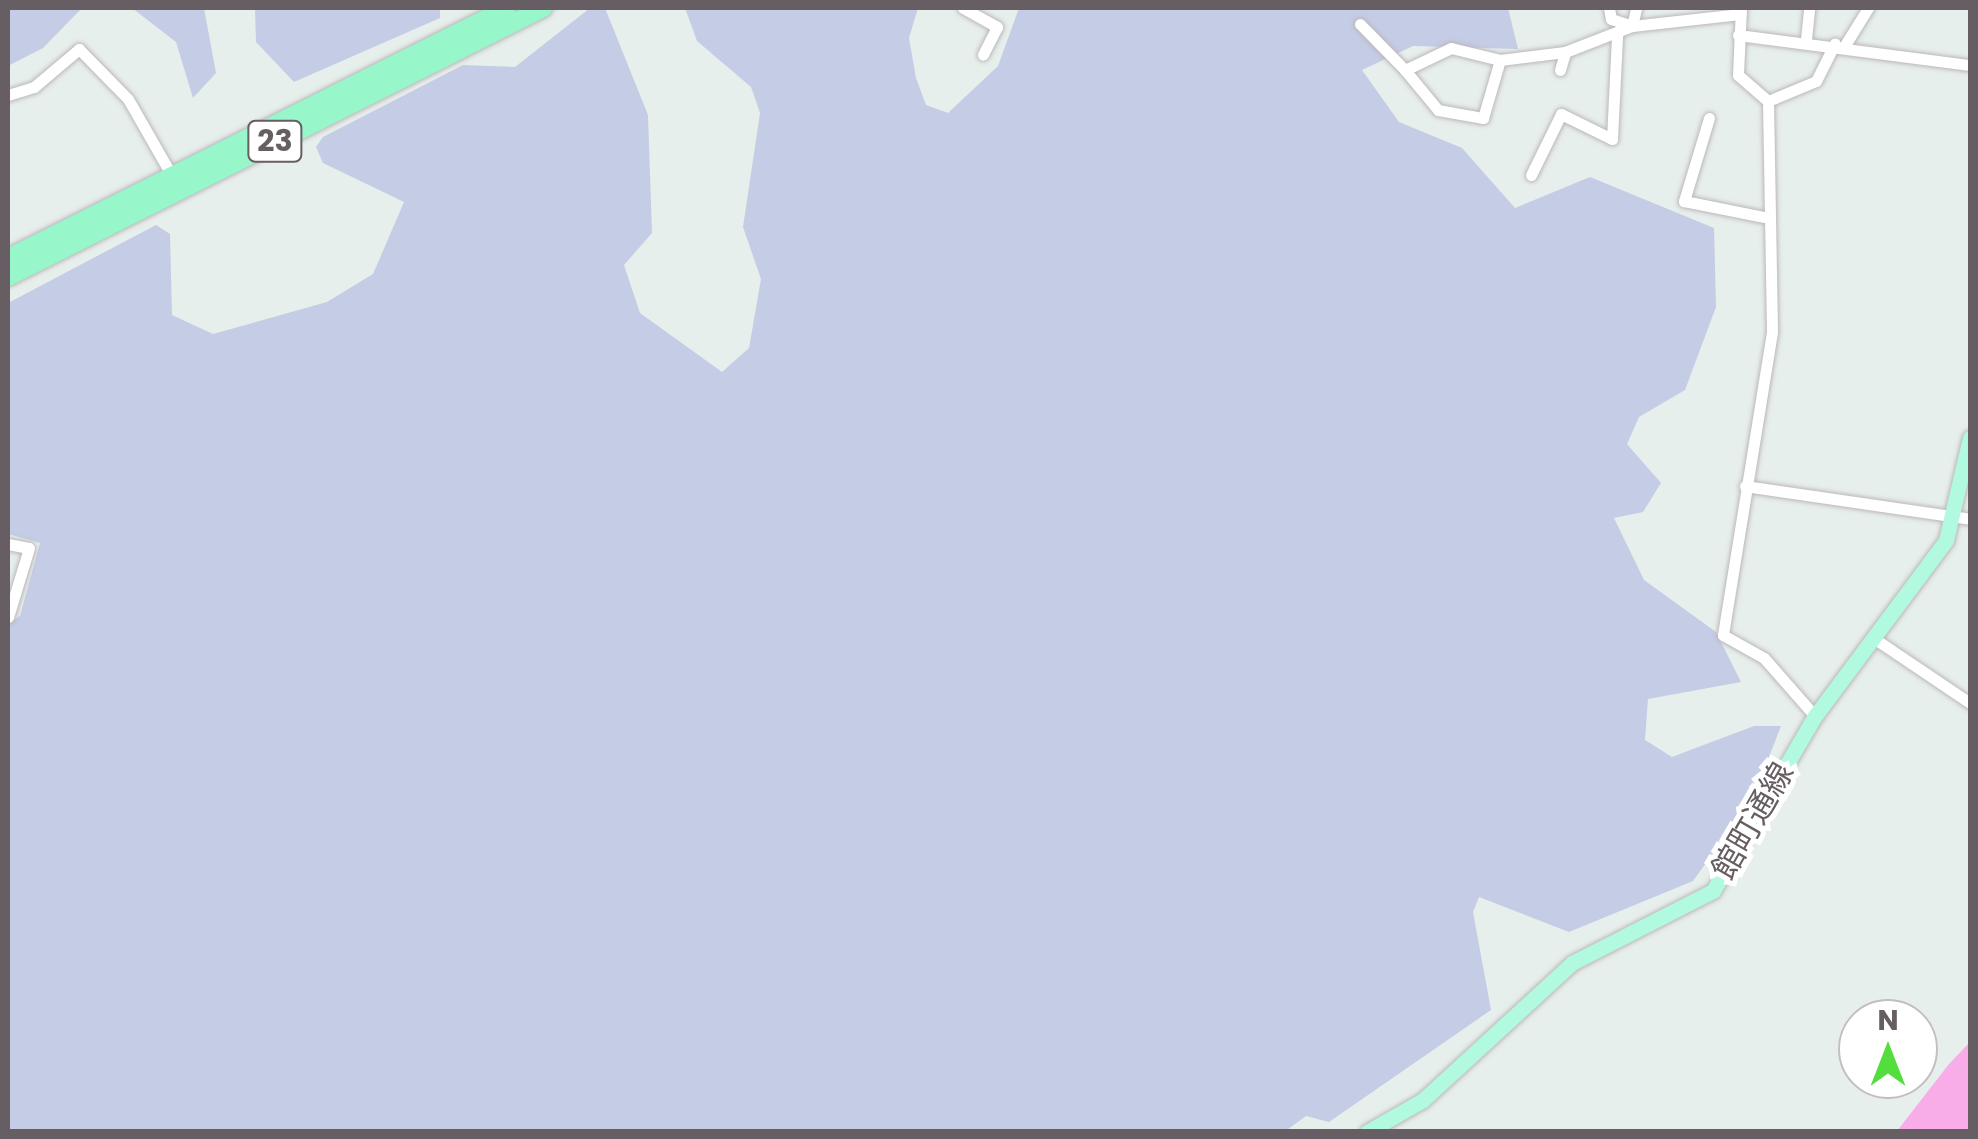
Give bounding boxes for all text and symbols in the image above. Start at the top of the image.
road number: 23 [245,116,305,166]
street label: 館町通線 [1704,756,1802,886]
north arrow [1838,999,1938,1099]
text: N [1877,1001,1899,1040]

